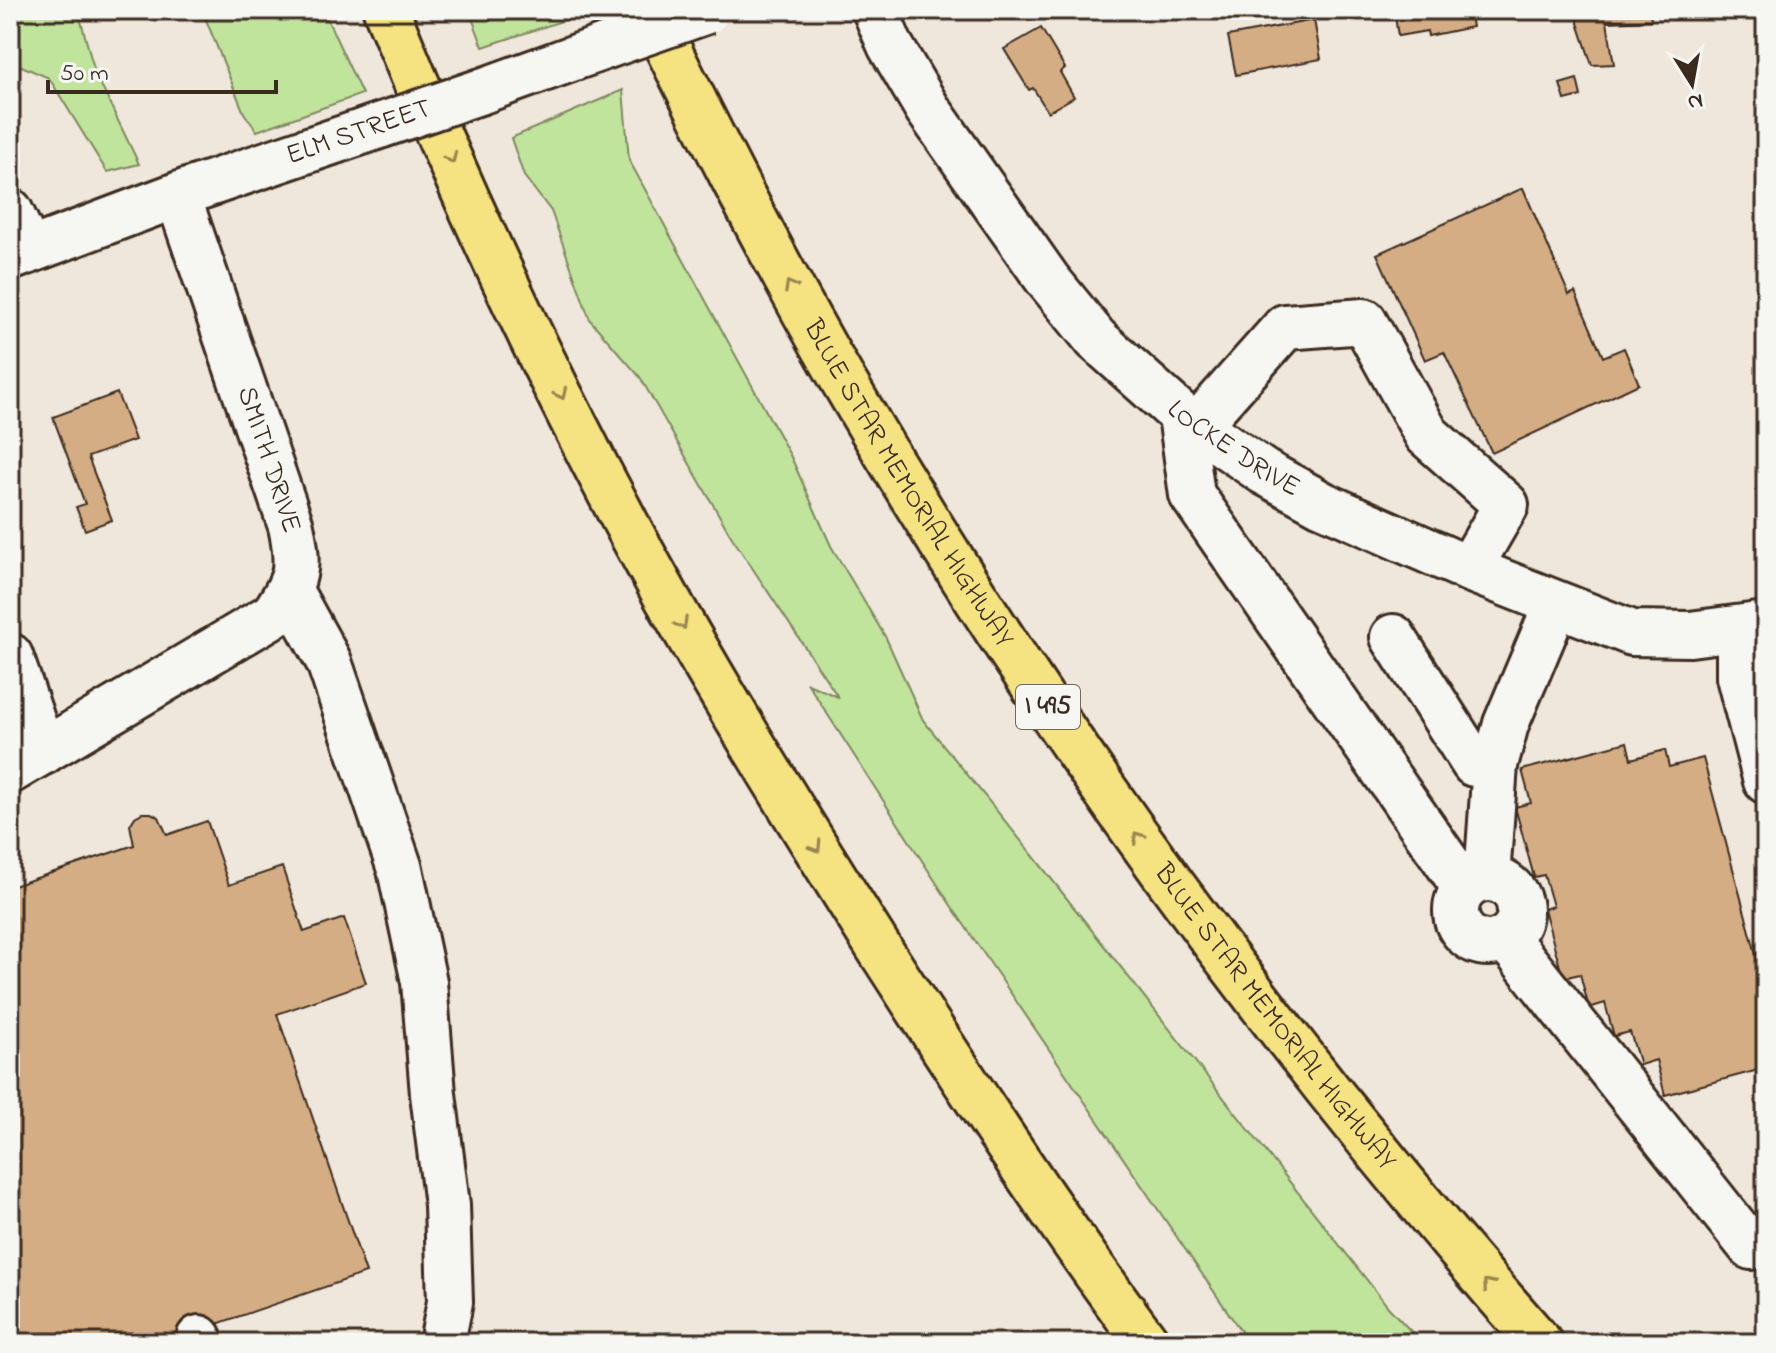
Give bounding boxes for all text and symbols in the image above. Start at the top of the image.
scale bar [48,44,276,94]
north arrow [1652,44,1732,124]
text: 50 m [60,57,109,92]
text: N [1685,84,1706,118]
street label: ELM STREET [281,89,437,177]
one-way arrow [441,150,457,165]
one-way arrow [784,281,800,295]
street label: BLUE STAR MEMORIAL HIGHWAY [792,311,1024,656]
street label: SMITH DRIVE [225,381,311,539]
one-way arrow [551,386,567,400]
street label: LOCKE DRIVE [1157,390,1307,508]
one-way arrow [672,615,688,630]
road number: I 495 [1016,685,1080,729]
one-way arrow [1133,832,1148,846]
one-way arrow [806,838,821,853]
street label: BLUE STAR MEMORIAL HIGHWAY [1142,854,1406,1180]
one-way arrow [1483,1279,1498,1294]

